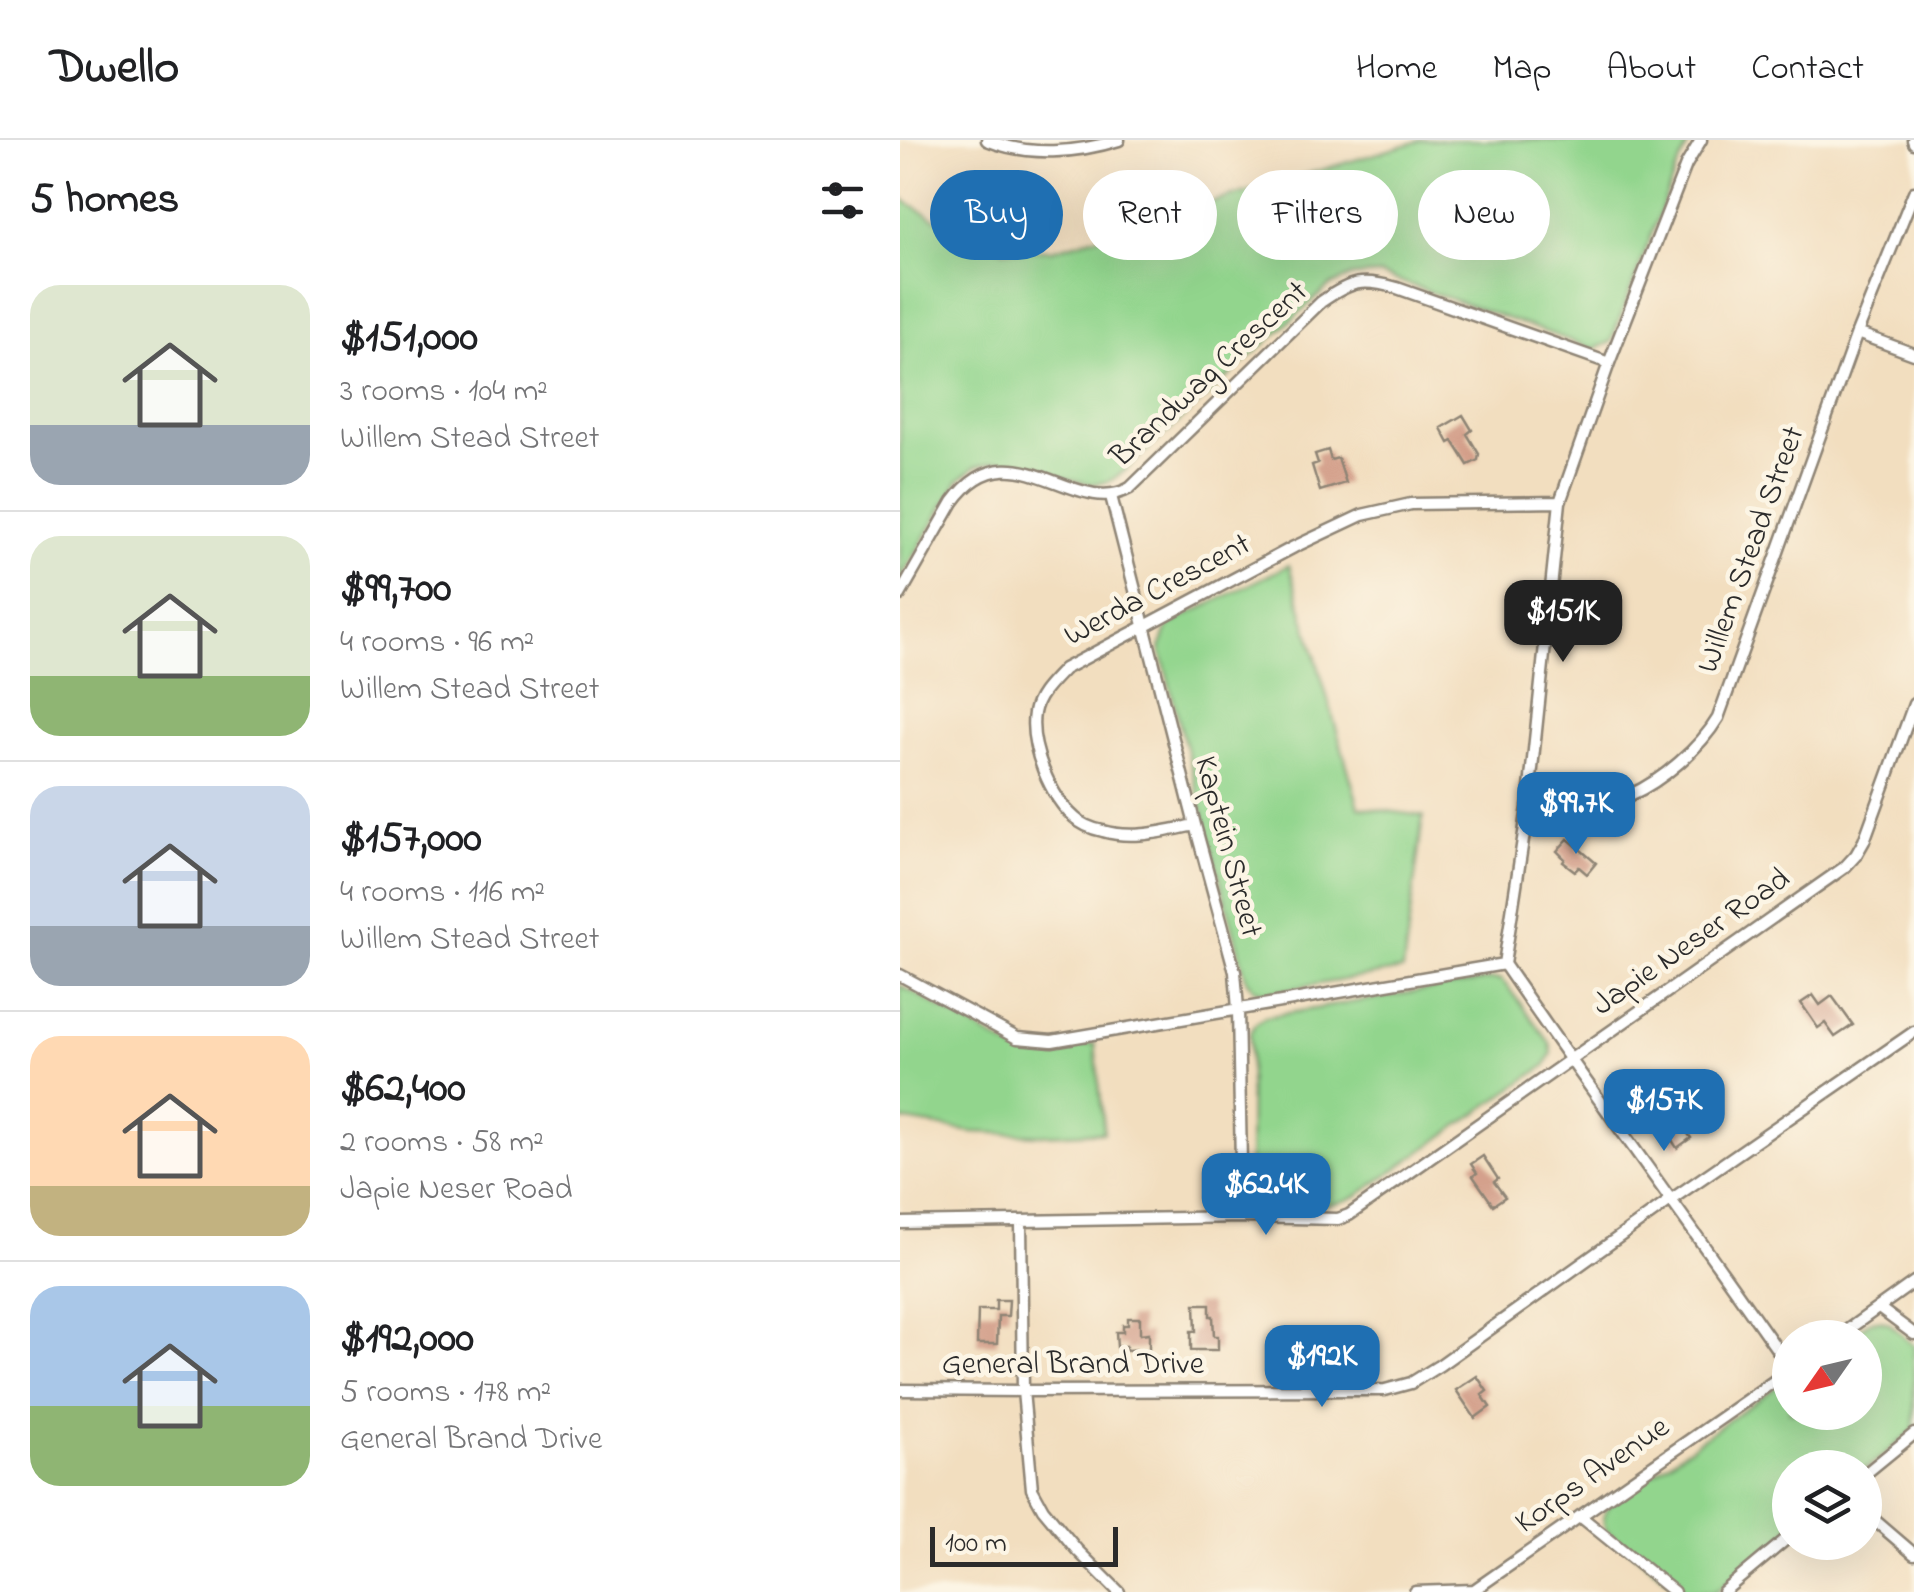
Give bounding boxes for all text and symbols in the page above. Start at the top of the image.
text: Dwello [50,34,179,104]
text: Home [1356,44,1437,95]
text: Map [1492,44,1551,95]
text: About [1606,44,1696,95]
text: Contact [1751,44,1864,95]
text: 5 homes [30,170,179,231]
chip: Buy [930,170,1063,260]
chip: Rent [1083,170,1217,260]
chip: Filters [1237,170,1398,260]
chip: New [1418,170,1550,260]
icon: filters [815,173,870,228]
street label: Brandwag Crescent [1099,270,1320,480]
text: $151,000 [340,308,478,369]
icon: home [110,325,230,445]
text: 3 rooms · 104 m² [340,369,548,416]
text: Willem Stead Street [340,416,600,463]
street label: Willem Stead Street [1686,420,1819,680]
street label: Werda Crescent [1056,522,1260,660]
text: $99,700 [340,559,452,620]
icon: home [110,576,230,696]
pin: $151K [1493,580,1633,665]
text: $151K [1526,589,1600,636]
text: 4 rooms · 96 m² [340,620,534,667]
text: Willem Stead Street [340,667,600,714]
street label: Kaptein Street [1180,751,1274,943]
pin: $99.7K [1495,772,1657,857]
text: $99.7K [1539,781,1613,828]
text: $157,000 [340,809,482,870]
icon: home [110,826,230,946]
street label: Japie Neser Road [1583,857,1801,1029]
text: 4 rooms · 116 m² [340,870,545,917]
text: Willem Stead Street [340,917,600,964]
text: $62,400 [340,1059,466,1120]
pin: $157K [1594,1069,1734,1154]
icon: home [110,1076,230,1196]
text: $157K [1626,1078,1702,1125]
text: 2 rooms · 58 m² [340,1120,544,1167]
pin: $62.4K [1185,1153,1347,1238]
text: $62.4K [1224,1162,1308,1209]
text: Japie Neser Road [340,1167,572,1214]
text: $192,000 [340,1309,474,1370]
north arrow [1772,1320,1882,1430]
map controls [1772,1320,1882,1560]
pin: $192K [1252,1325,1392,1410]
icon: home [110,1326,230,1446]
text: $192K [1287,1334,1357,1381]
street label: General Brand Drive [942,1342,1205,1389]
text: 5 rooms · 178 m² [340,1370,551,1417]
street label: Korps Avenue [1506,1405,1681,1547]
text: General Brand Drive [340,1417,602,1464]
button: layers [1772,1450,1882,1560]
scale bar [930,1522,1118,1566]
text: 100 m [945,1524,1007,1565]

